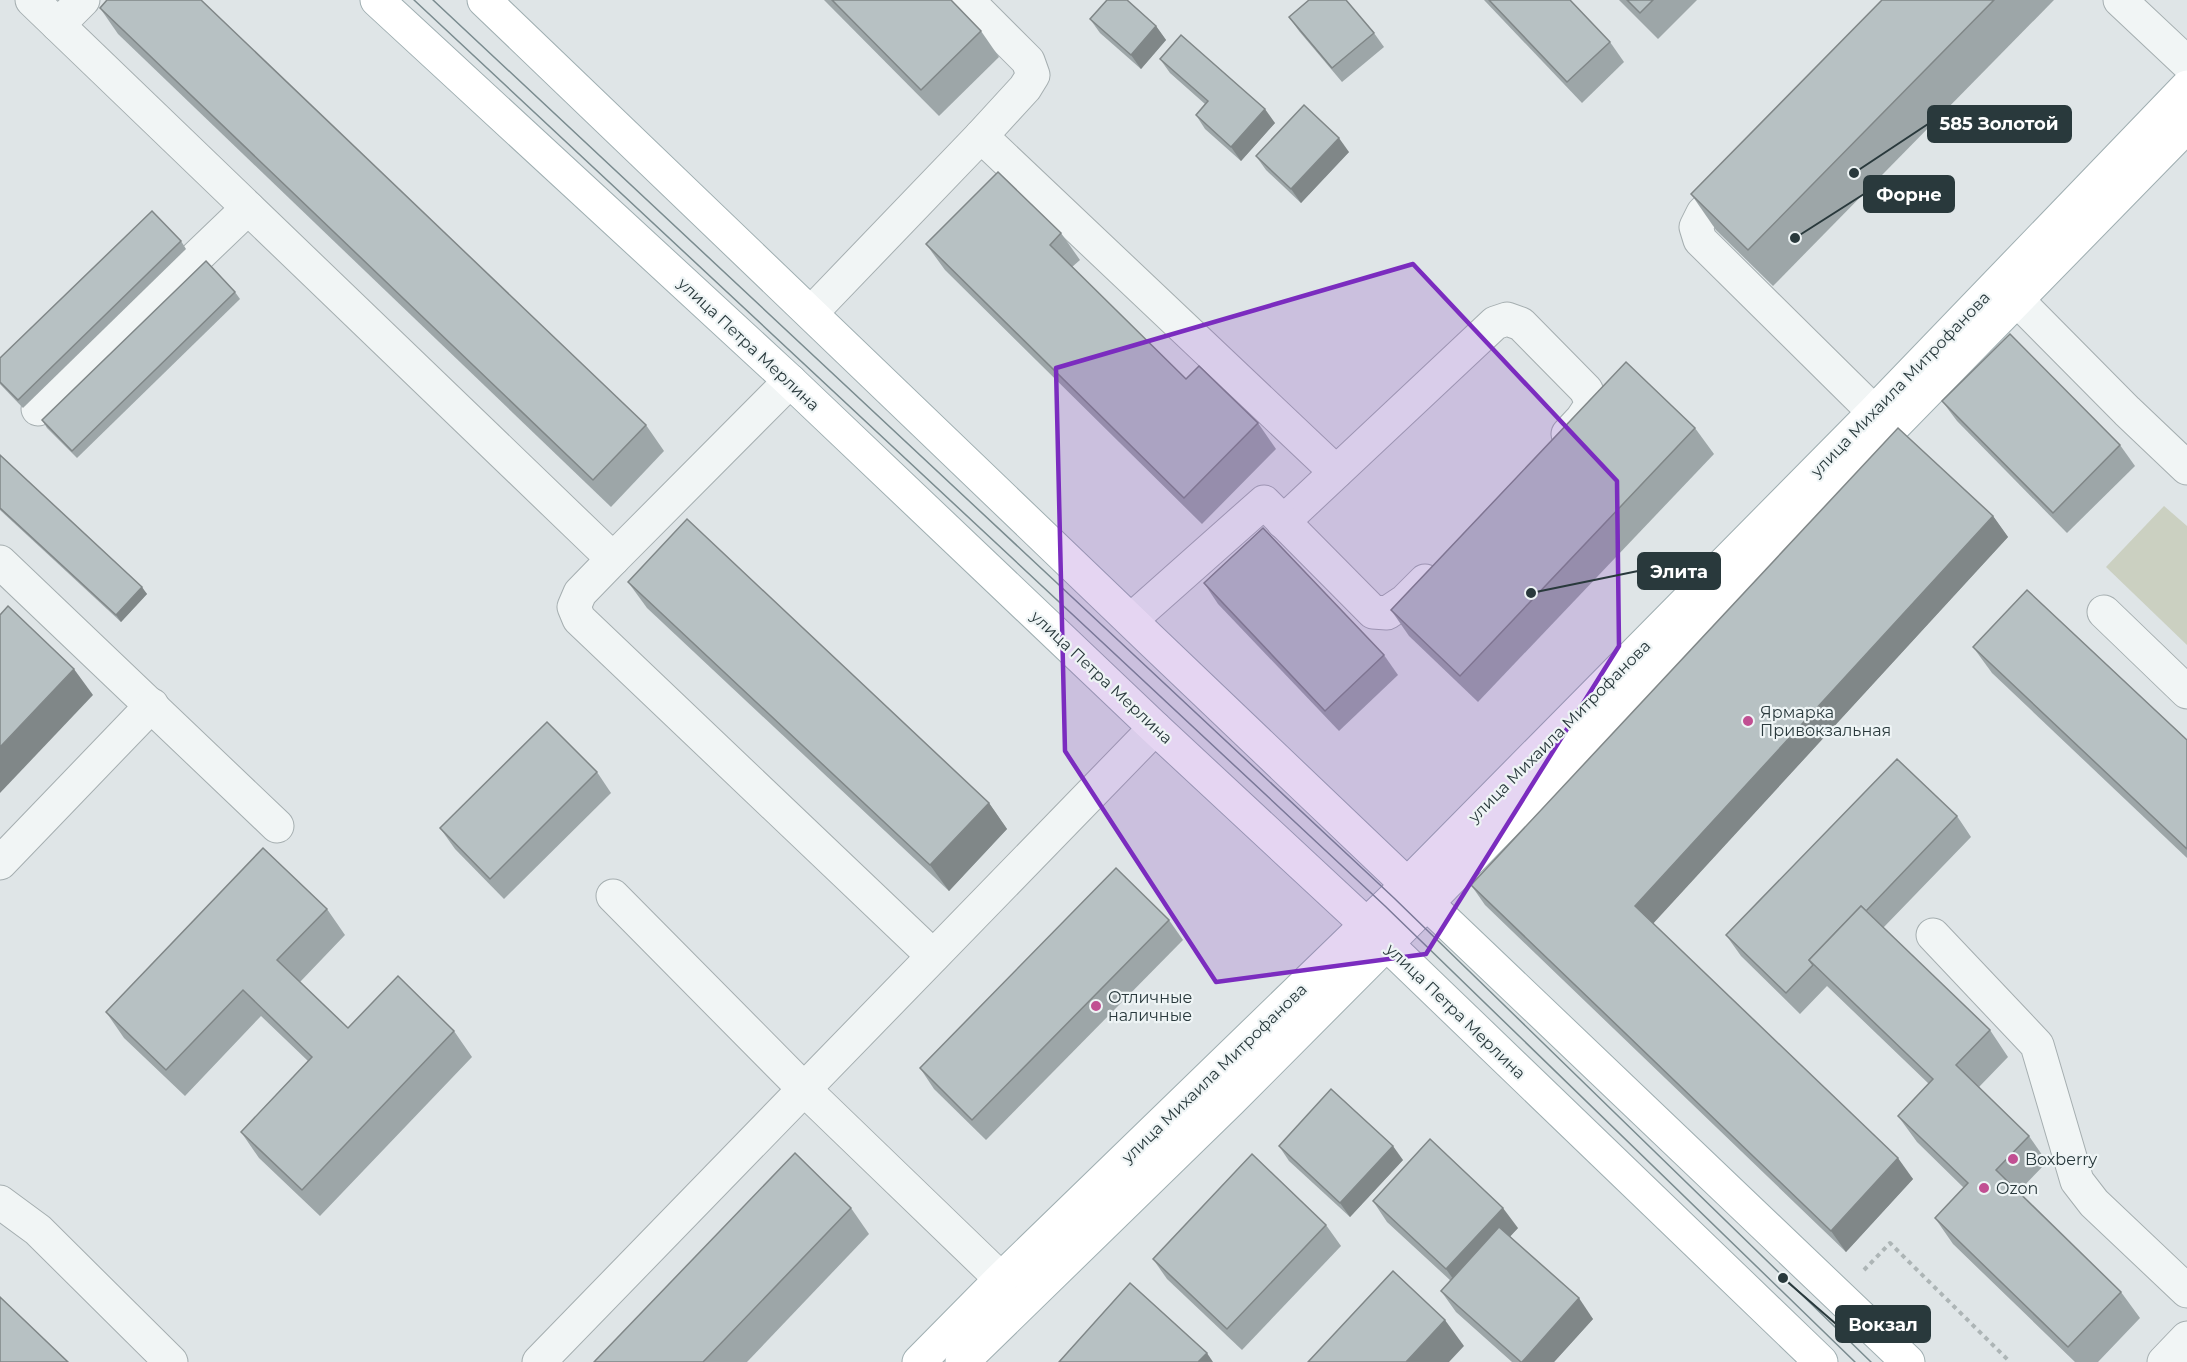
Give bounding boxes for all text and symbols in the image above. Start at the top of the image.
callout: 585 Золотой [1928,106,2071,142]
text: 585 Золотой [1940,113,2058,135]
callout: Форне [1864,176,1954,212]
text: Форне [1876,184,1942,206]
street label: улица Петра Мерлина [673,273,823,415]
street label: улица Михаила Митрофанова [1806,288,1994,482]
callout: Элита [1638,553,1720,589]
text: Элита [1650,561,1708,583]
street label: улица Петра Мерлина [1026,606,1176,748]
street label: улица Михаила Митрофанова [1464,636,1654,827]
place label: Ярмарка Привокзальная [1760,703,1891,740]
marker: Ярмарка Привокзальная [1741,714,1755,728]
street label: улица Петра Мерлина [1381,939,1529,1083]
street label: улица Михаила Митрофанова [1117,980,1311,1168]
place label: Отличные наличные [1108,988,1192,1025]
marker: Отличные наличные [1089,999,1103,1013]
place label: Boxberry [2025,1150,2097,1169]
marker: Boxberry [2006,1152,2020,1166]
place label: Ozon [1996,1179,2038,1198]
marker: Ozon [1977,1181,1991,1195]
callout: Вокзал [1836,1306,1930,1342]
text: Вокзал [1848,1314,1918,1336]

